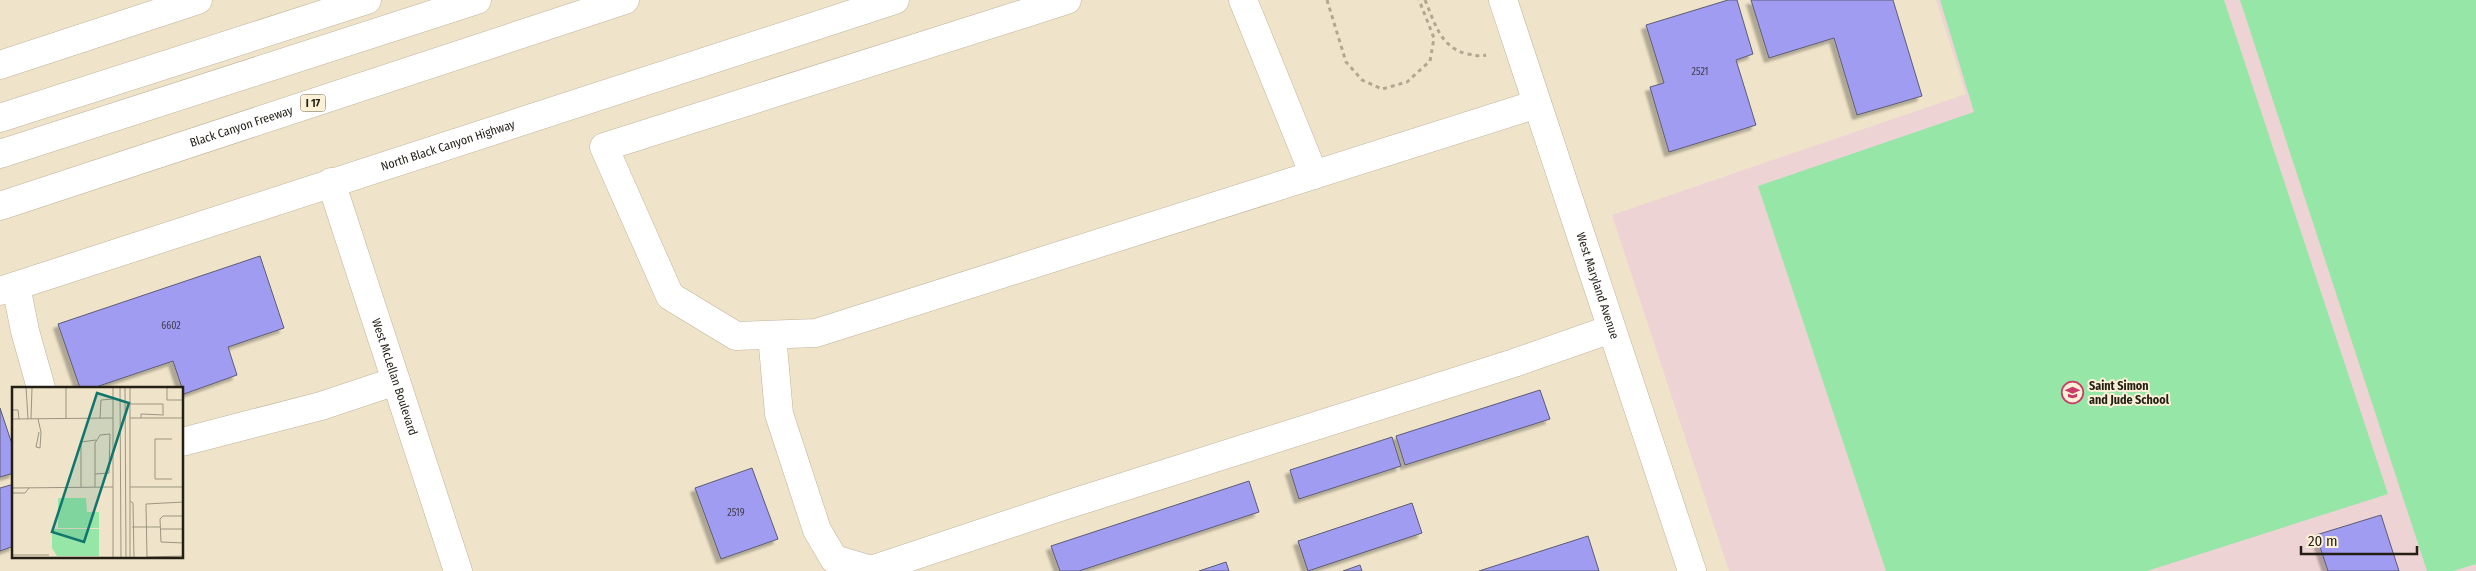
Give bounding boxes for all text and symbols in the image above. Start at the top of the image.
house number: 2521 [1692,66,1709,78]
road number: I 17 [300,95,326,112]
street label: Black Canyon Freeway [188,103,295,150]
street label: North Black Canyon Highway [379,117,517,174]
street label: West Maryland Avenue [1573,231,1622,341]
street label: West McLellan Boulevard [369,317,420,437]
house number: 6602 [161,320,181,332]
place label: Saint Simon and Jude School [2089,379,2170,407]
school or university icon: Saint Simon and Jude School [2061,381,2085,405]
inset map [12,387,184,558]
house number: 2519 [727,507,745,519]
scale bar [2301,524,2417,556]
text: 20 m [2308,532,2338,550]

